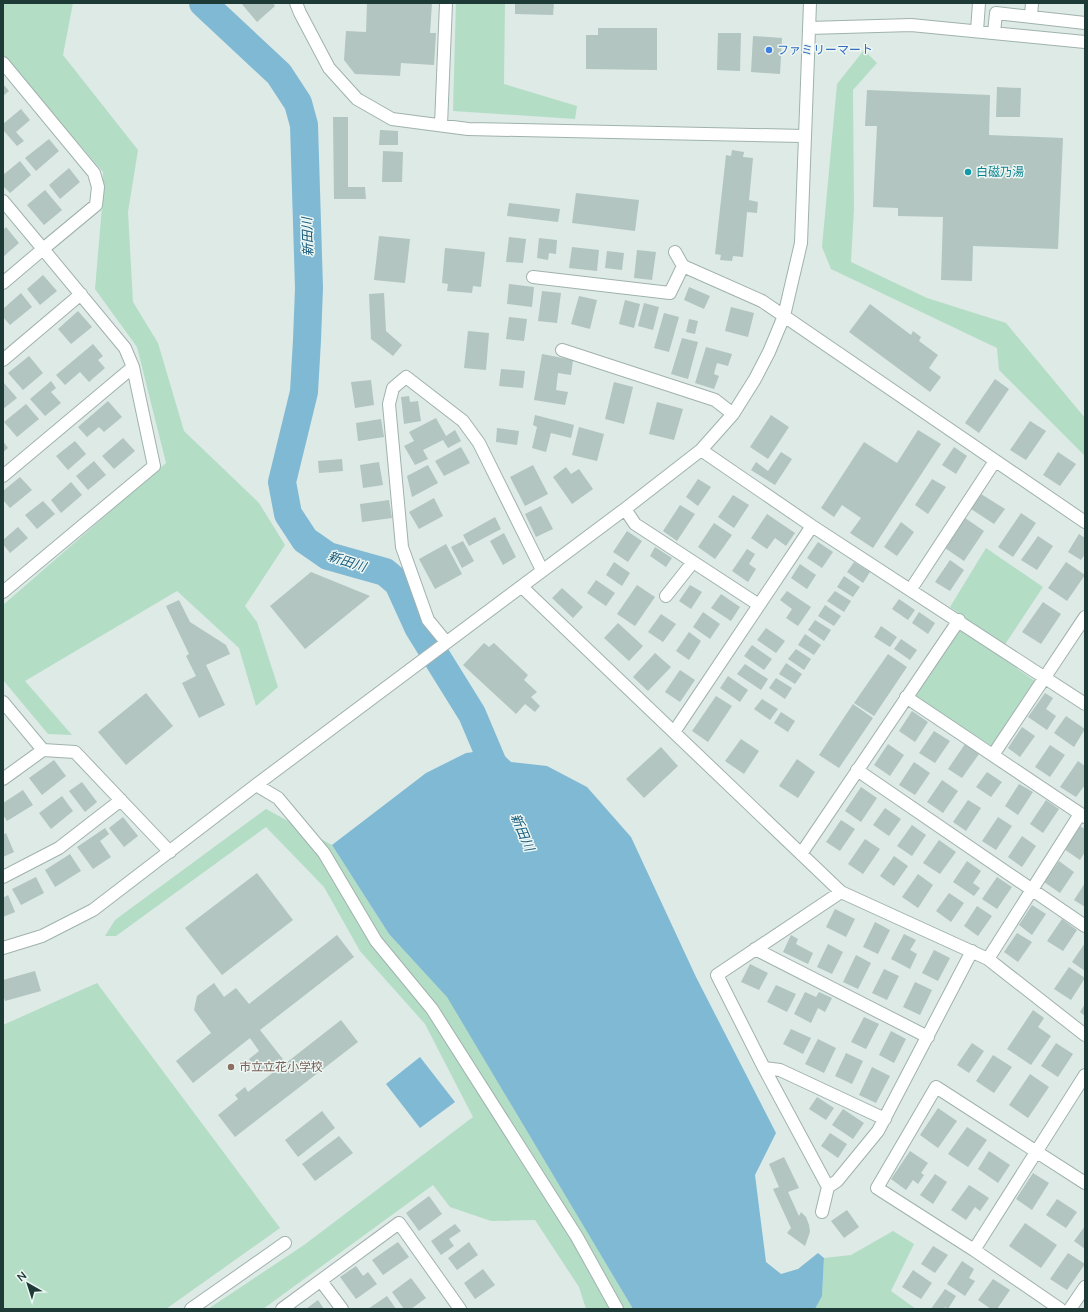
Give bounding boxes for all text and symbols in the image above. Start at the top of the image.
place label: ファミリーマート [777,42,873,58]
marker: ファミリーマート [764,45,774,55]
place label: 白磁乃湯 [976,164,1024,180]
marker: 白磁乃湯 [963,167,973,177]
water label: 新田川 [298,215,318,257]
water label: 新田川 [325,547,370,577]
water label: 新田川 [506,811,539,856]
place label: 市立立花小学校 [239,1059,323,1075]
marker: 市立立花小学校 [226,1062,236,1072]
north arrow [8,1264,48,1304]
text: N [14,1268,30,1285]

